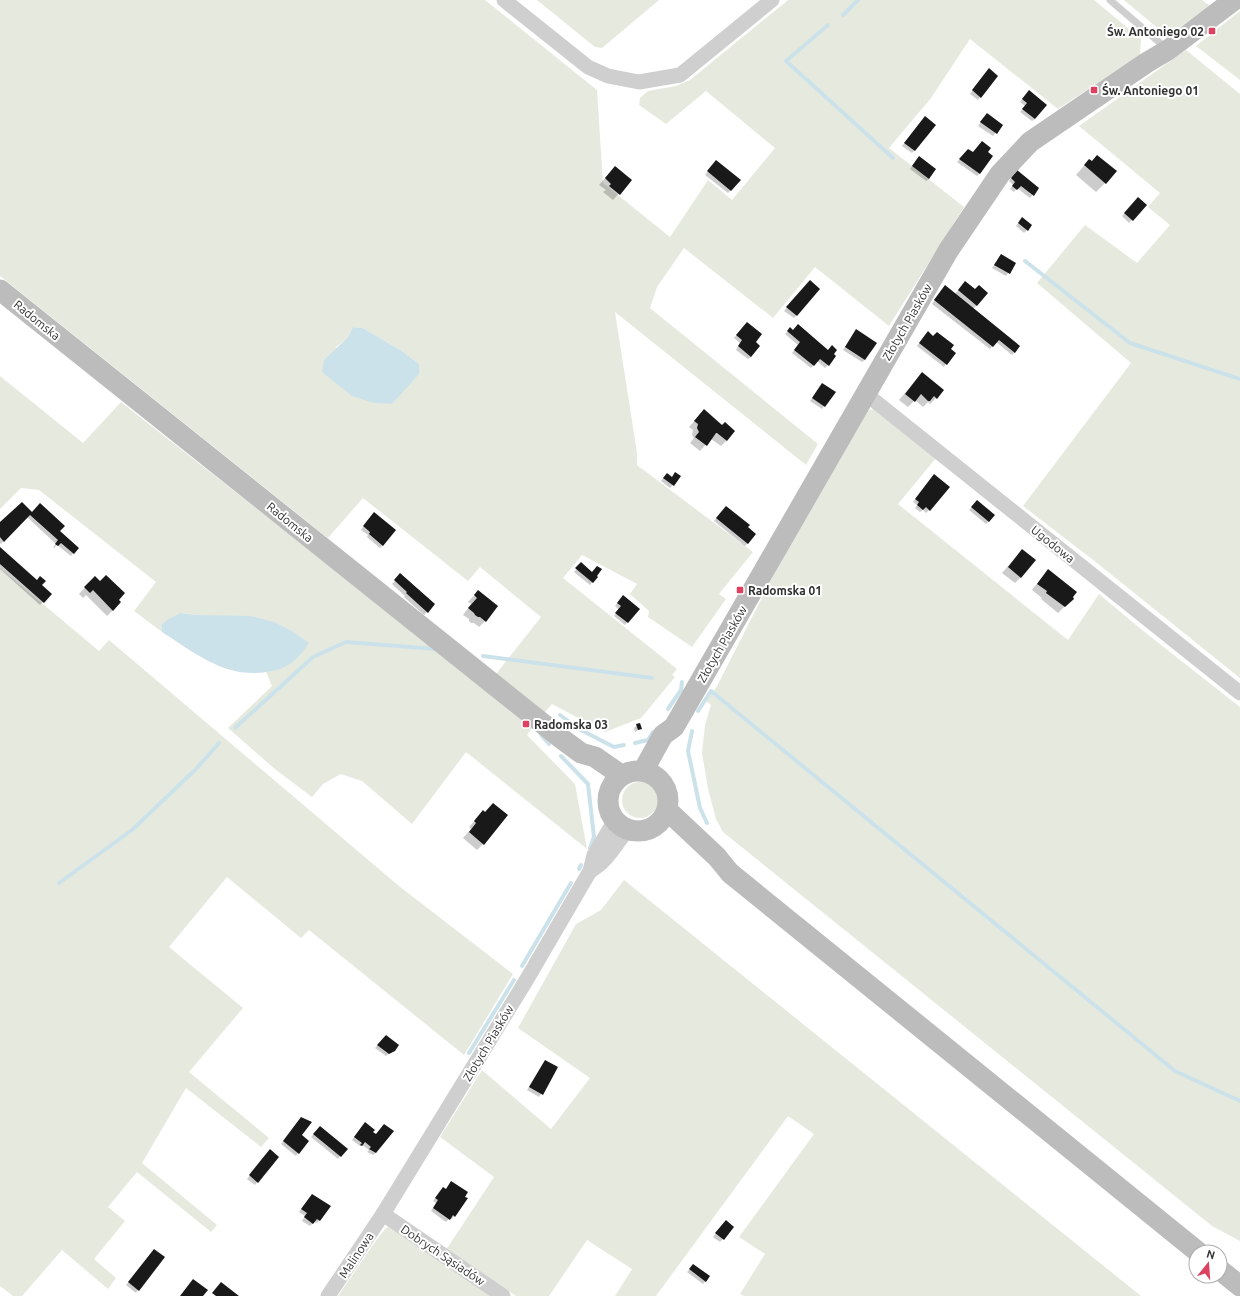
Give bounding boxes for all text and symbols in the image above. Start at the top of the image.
place label: Św. Antoniego 02 [1107,23,1204,38]
marker: Św. Antoniego 02 [1207,26,1217,36]
place label: Św. Antoniego 01 [1102,82,1199,97]
marker: Św. Antoniego 01 [1089,85,1099,95]
street label: Złotych Piasków [880,281,935,363]
street label: Radomska [11,297,63,343]
street label: Radomska [264,499,316,545]
street label: Ugodowa [1029,523,1077,565]
place label: Radomska 01 [748,584,822,597]
marker: Radomska 01 [735,585,745,595]
street label: Złotych Piasków [695,603,750,685]
place label: Radomska 03 [534,718,608,731]
marker: Radomska 03 [521,719,531,729]
street label: Złotych Piasków [460,1002,516,1083]
street label: Dobrych Sąsiadów [399,1222,488,1288]
street label: Malinowa [336,1230,376,1280]
north arrow [1188,1244,1228,1284]
text: N [1205,1247,1217,1261]

